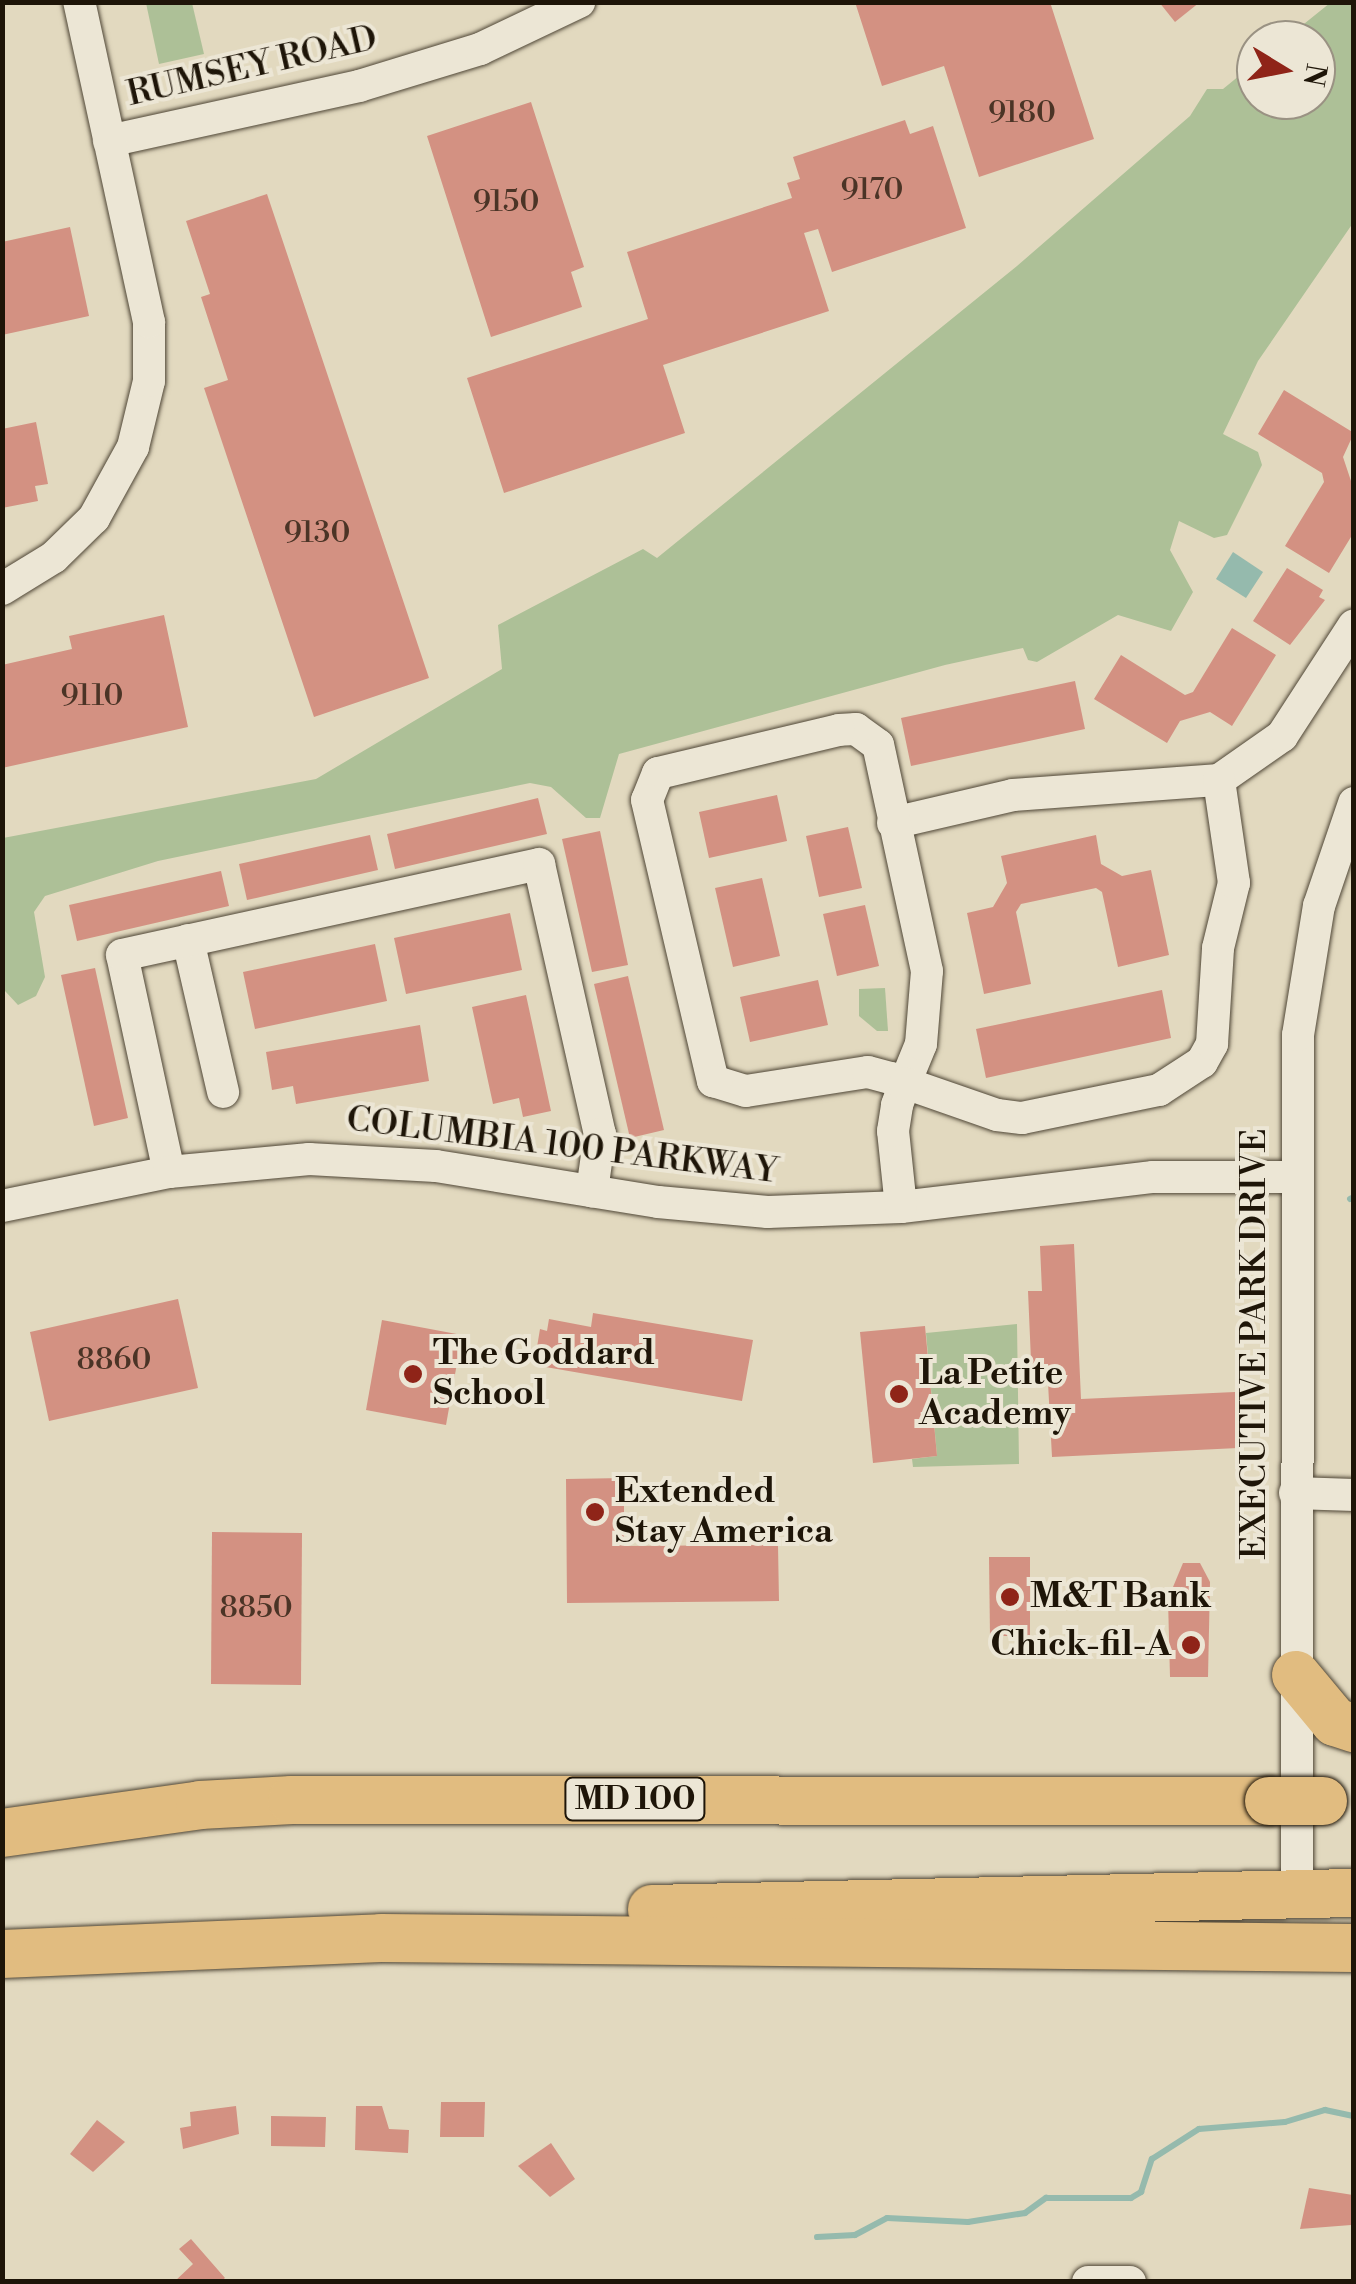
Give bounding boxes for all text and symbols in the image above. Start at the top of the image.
street label: RUMSEY ROAD [123,18,381,116]
north arrow [1236,20,1336,120]
text: N [1295,61,1333,89]
house number: 9180 [988,95,1056,131]
house number: 9170 [841,172,903,208]
house number: 9150 [473,184,539,220]
house number: 9130 [284,515,350,551]
house number: 9110 [61,678,123,714]
street label: COLUMBIA 100 PARKWAY [344,1099,780,1193]
street label: EXECUTIVE PARK DRIVE [1234,1128,1276,1560]
place label: The Goddard School [433,1333,655,1415]
house number: 8860 [77,1342,151,1378]
place label: La Petite Academy [919,1353,1071,1435]
marker: The Goddard School [402,1363,424,1385]
marker: La Petite Academy [888,1383,910,1405]
place label: Extended Stay America [615,1471,833,1553]
marker: Extended Stay America [584,1501,606,1523]
place label: M&T Bank [1030,1576,1211,1618]
marker: M&T Bank [999,1586,1021,1608]
house number: 8850 [219,1590,293,1626]
place label: Chick-fil-A [990,1624,1171,1666]
marker: Chick-fil-A [1180,1634,1202,1656]
road number: MD 100 [562,1772,708,1826]

